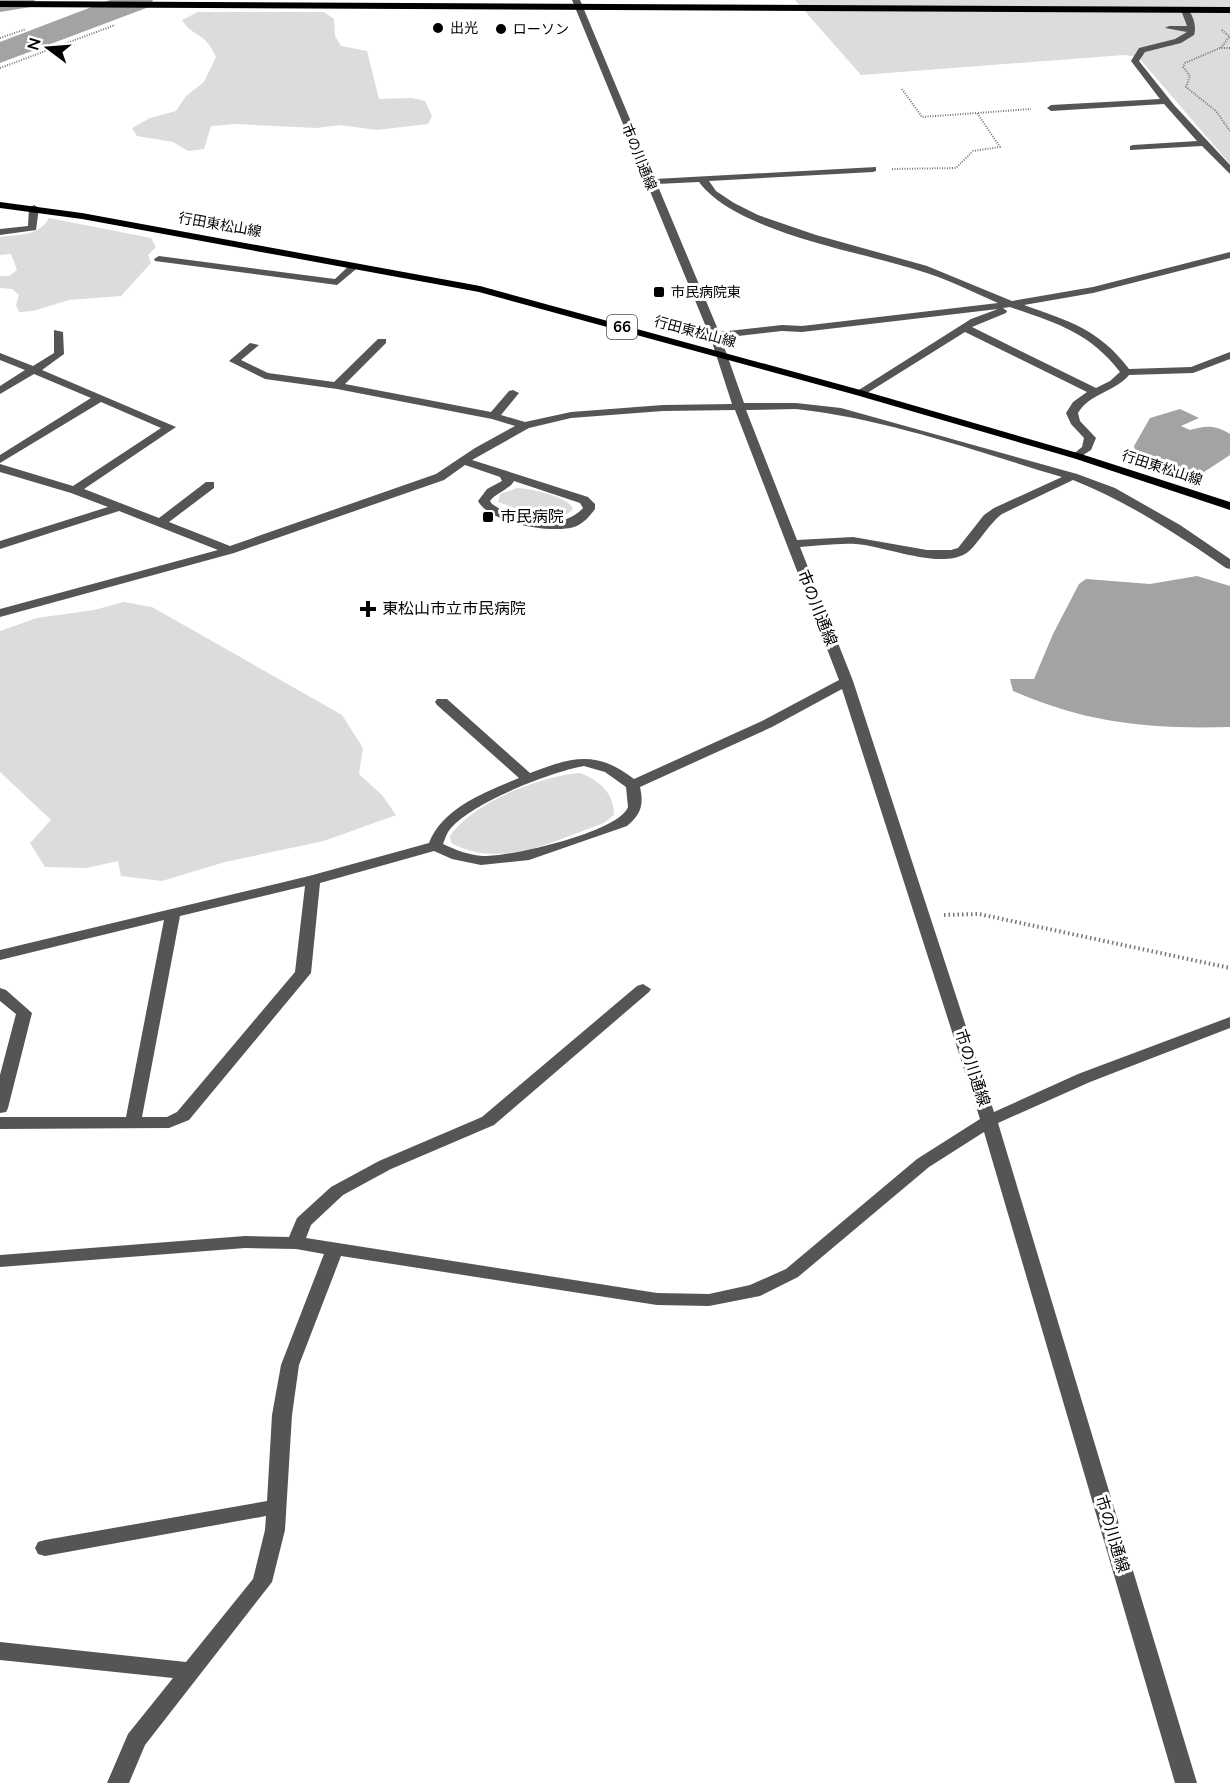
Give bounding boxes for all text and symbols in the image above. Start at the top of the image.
north arrow [18,18,78,78]
place label: 出光 [450,19,478,38]
place label: ローソン [513,20,569,39]
marker: 出光 [431,21,445,35]
marker: ローソン [494,22,508,36]
text: N [22,35,47,53]
street label: 市の川通線 [617,121,661,193]
street label: 行田東松山線 [177,208,263,242]
place label: 市民病院東 [671,283,741,302]
marker: 市民病院東 [652,285,666,299]
street label: 行田東松山線 [652,312,738,352]
road number: 66 [607,315,637,339]
street label: 行田東松山線 [1119,446,1205,490]
place label: 市民病院 [500,506,564,528]
marker: 市民病院 [481,510,495,524]
street label: 市の川通線 [792,567,842,649]
place label: 東松山市立市民病院 [382,598,526,620]
marker: 東松山市立市民病院 [359,600,377,618]
street label: 市の川通線 [949,1027,995,1109]
street label: 市の川通線 [1090,1493,1134,1575]

